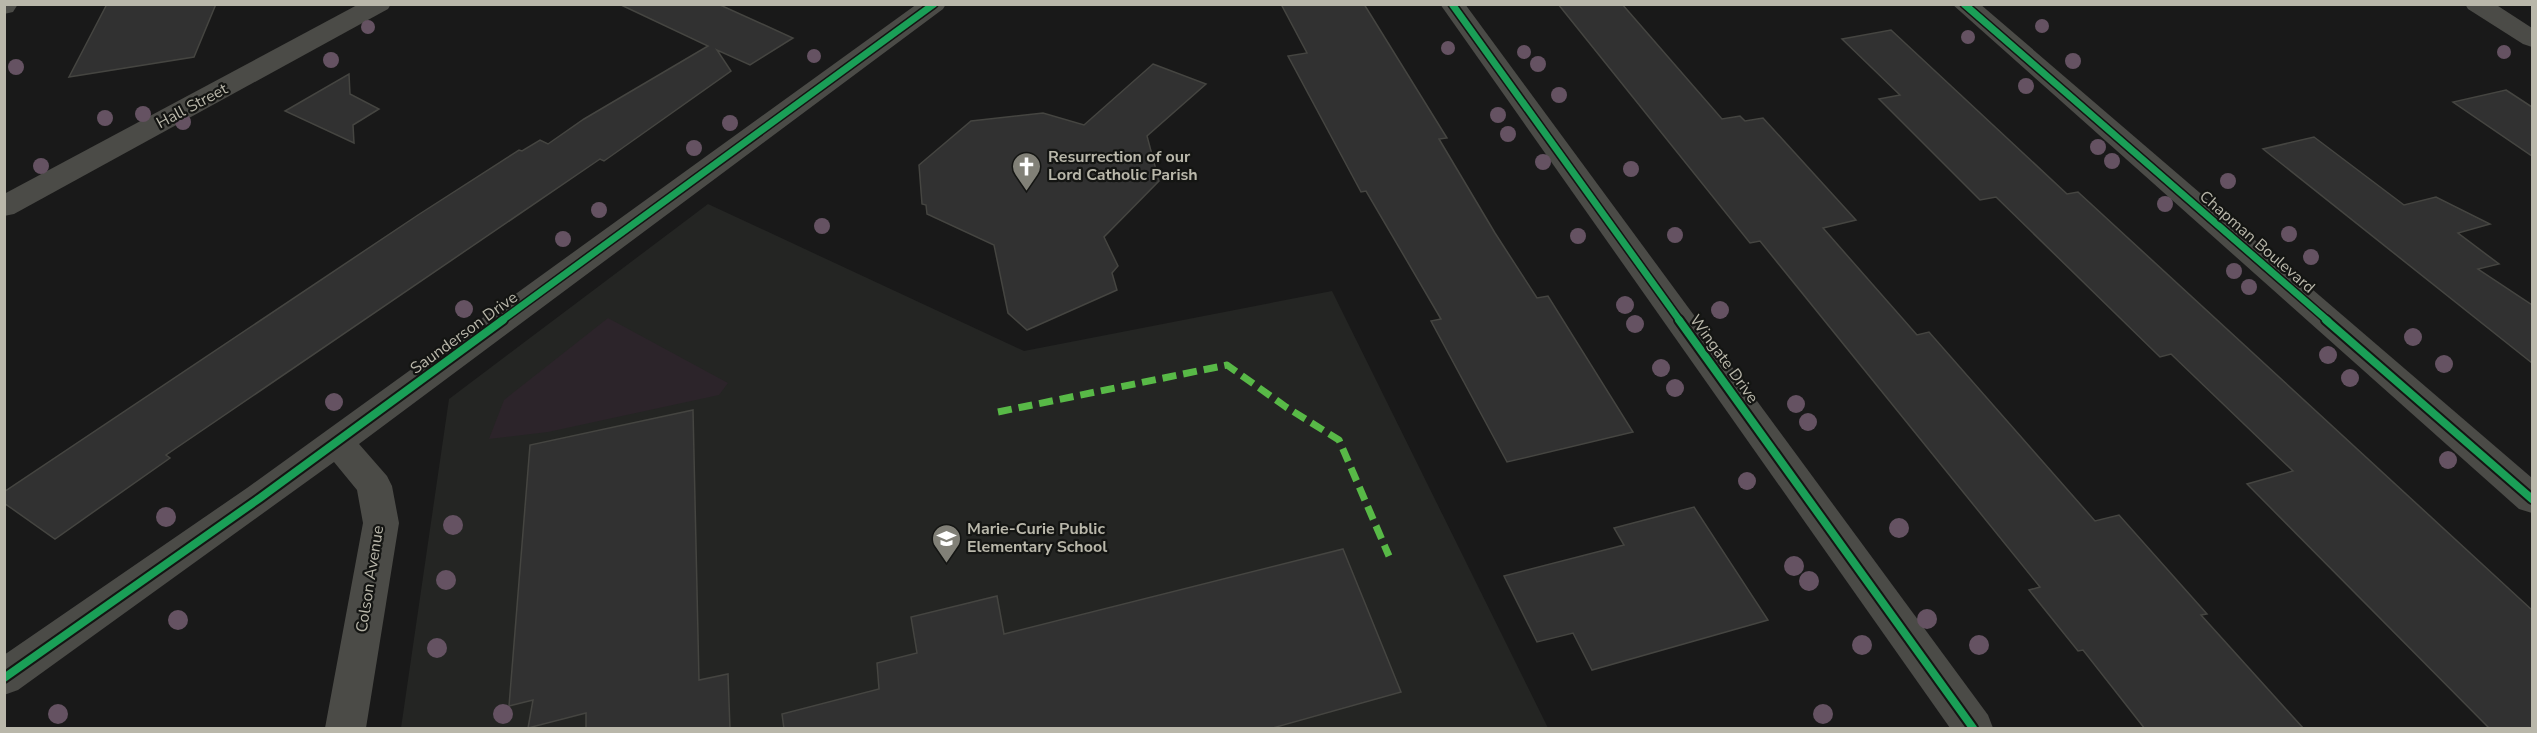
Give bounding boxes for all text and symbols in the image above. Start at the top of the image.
street label: Hall Street [152,78,232,134]
place label: Resurrection of our Lord Catholic Parish [1048,146,1198,186]
church icon: Resurrection of our Lord Catholic Parish [1011,150,1043,192]
street label: Chapman Boulevard [2195,186,2319,298]
street label: Saunderson Drive [406,287,522,379]
street label: Wingate Drive [1684,310,1764,408]
place label: Marie-Curie Public Elementary School [967,518,1107,558]
school or university icon: Marie-Curie Public Elementary School [930,522,962,564]
street label: Colson Avenue [351,524,389,634]

